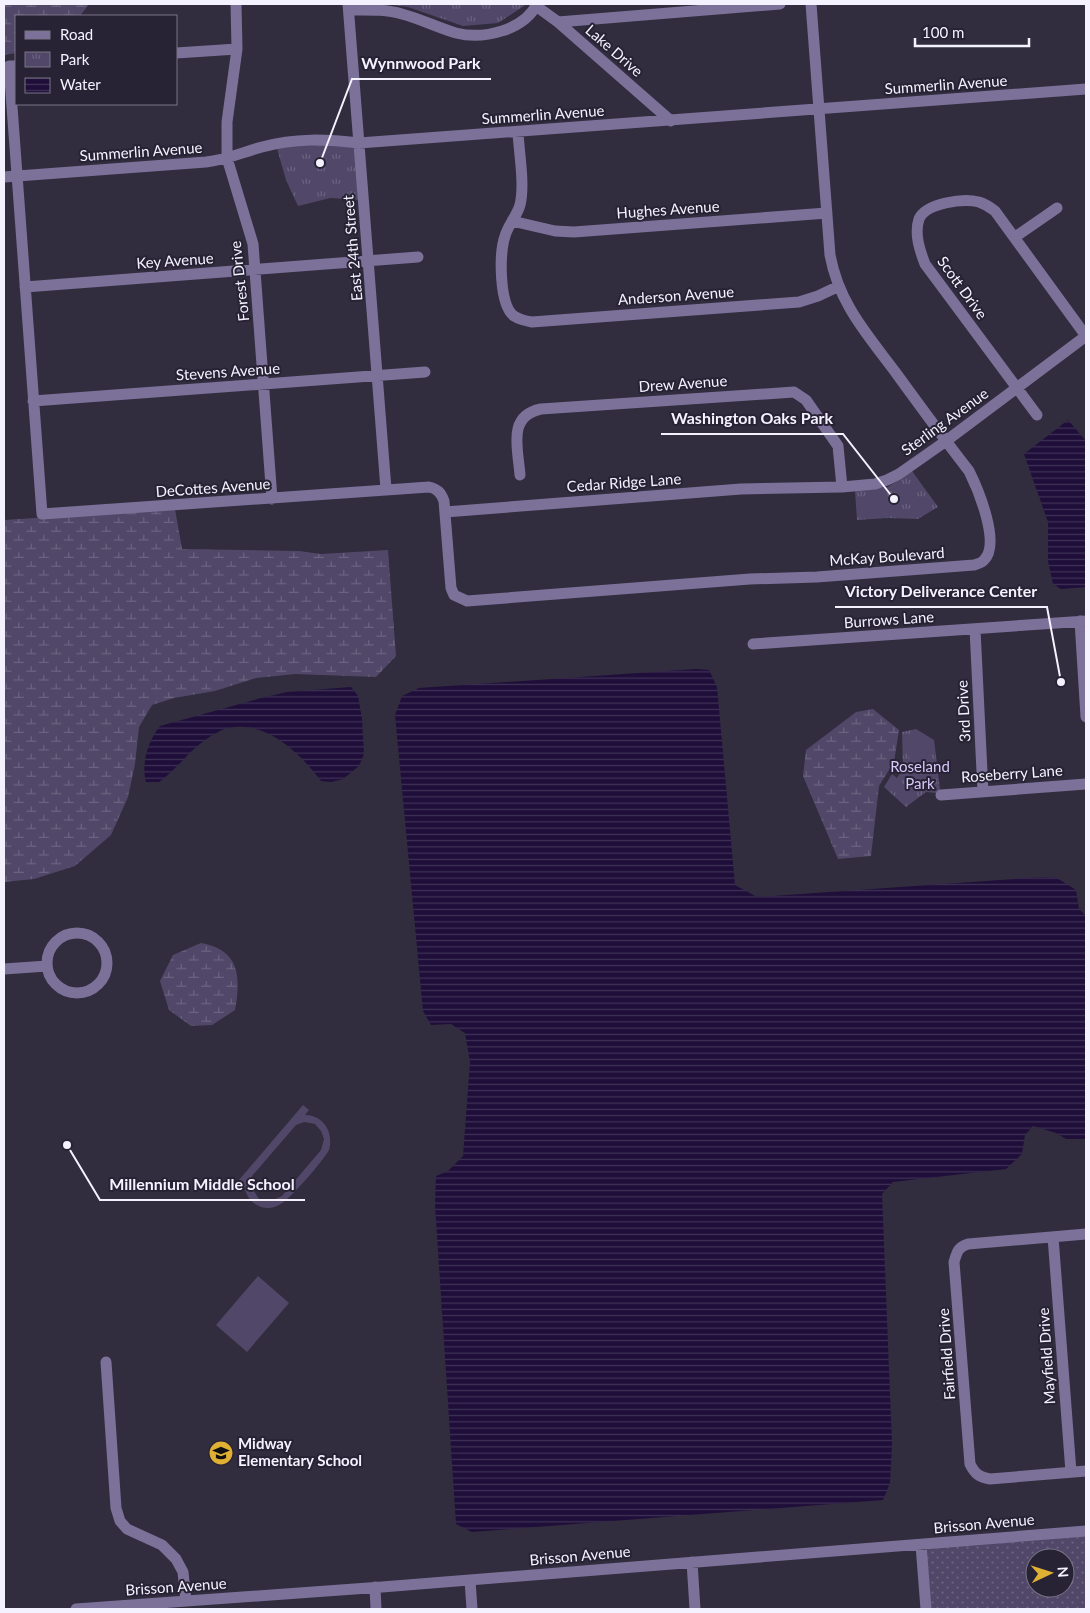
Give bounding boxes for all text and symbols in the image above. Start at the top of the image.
legend [15,15,178,105]
scale bar [915,15,1029,47]
street label: Lake Drive [582,21,647,80]
text: 100 m [922,23,964,41]
text: Road [60,25,93,43]
callout: Wynnwood Park [352,48,491,79]
text: Park [60,50,90,68]
text: Wynnwood Park [361,53,481,72]
street label: Summerlin Avenue [884,71,1008,97]
text: Water [60,75,101,93]
street label: Summerlin Avenue [481,101,605,127]
street label: Summerlin Avenue [79,138,203,164]
street label: East 24th Street [338,194,366,302]
street label: Hughes Avenue [616,196,720,222]
street label: Forest Drive [226,240,252,322]
street label: Key Avenue [136,248,214,272]
street label: Scott Drive [934,252,992,322]
street label: Anderson Avenue [617,282,735,308]
street label: Stevens Avenue [175,358,281,384]
street label: Drew Avenue [638,371,728,395]
street label: Sterling Avenue [898,384,991,459]
callout: Washington Oaks Park [661,403,843,434]
text: Washington Oaks Park [671,408,834,427]
street label: Cedar Ridge Lane [566,469,682,495]
street label: DeCottes Avenue [155,474,271,500]
street label: McKay Boulevard [829,543,945,569]
callout: Victory Deliverance Center [835,576,1047,607]
text: Victory Deliverance Center [844,581,1037,600]
street label: Burrows Lane [843,607,935,631]
street label: 3rd Drive [952,680,974,742]
park label: Roseland Park [890,757,950,792]
street label: Roseberry Lane [961,760,1063,786]
callout: Millennium Middle School [100,1169,305,1200]
text: Millennium Middle School [109,1174,295,1193]
street label: Fairfield Drive [934,1307,958,1401]
street label: Mayfield Drive [1034,1307,1058,1405]
place label: Midway Elementary School [238,1434,362,1469]
school or university icon: Midway Elementary School [208,1440,234,1466]
street label: Brisson Avenue [933,1510,1035,1536]
street label: Brisson Avenue [529,1542,631,1568]
north arrow [1025,1548,1075,1598]
text: N [1055,1566,1072,1578]
street label: Brisson Avenue [125,1573,227,1599]

